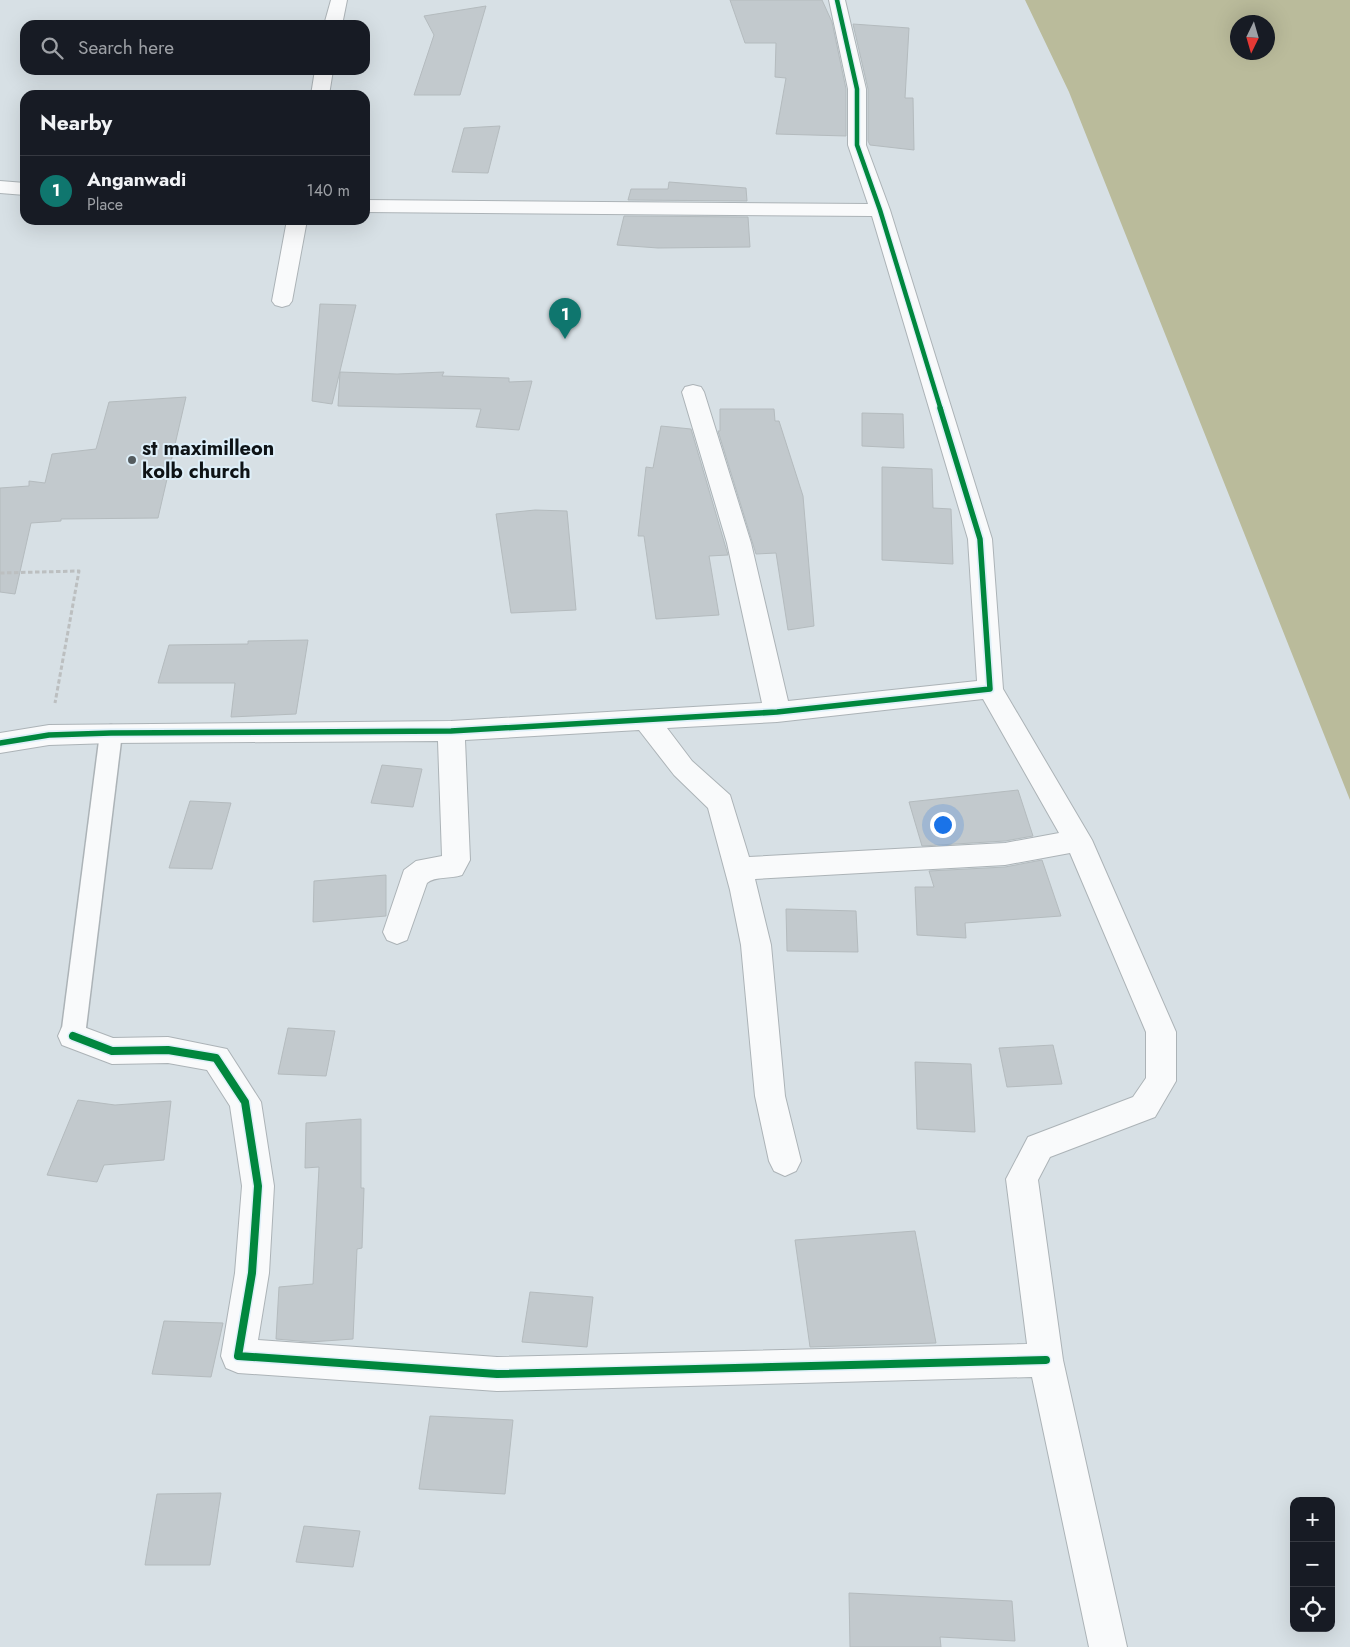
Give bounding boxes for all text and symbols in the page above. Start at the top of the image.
north arrow [1230,15,1275,60]
search box [20,20,370,75]
icon: search [38,34,66,62]
text: Search here [78,34,174,61]
text: Nearby [40,108,112,138]
text: Anganwadi [87,166,186,193]
text: 1 [52,179,60,202]
text: 140 m [307,179,350,202]
text: Place [87,193,123,216]
pin: 1 [549,298,581,339]
place label: st maximilleon kolb church [142,434,274,486]
marker: st maximilleon kolb church [126,454,138,466]
your location [930,812,956,838]
map controls [1290,1497,1335,1632]
button: + [1290,1497,1335,1542]
button: − [1290,1542,1335,1587]
button: locate [1290,1587,1335,1632]

